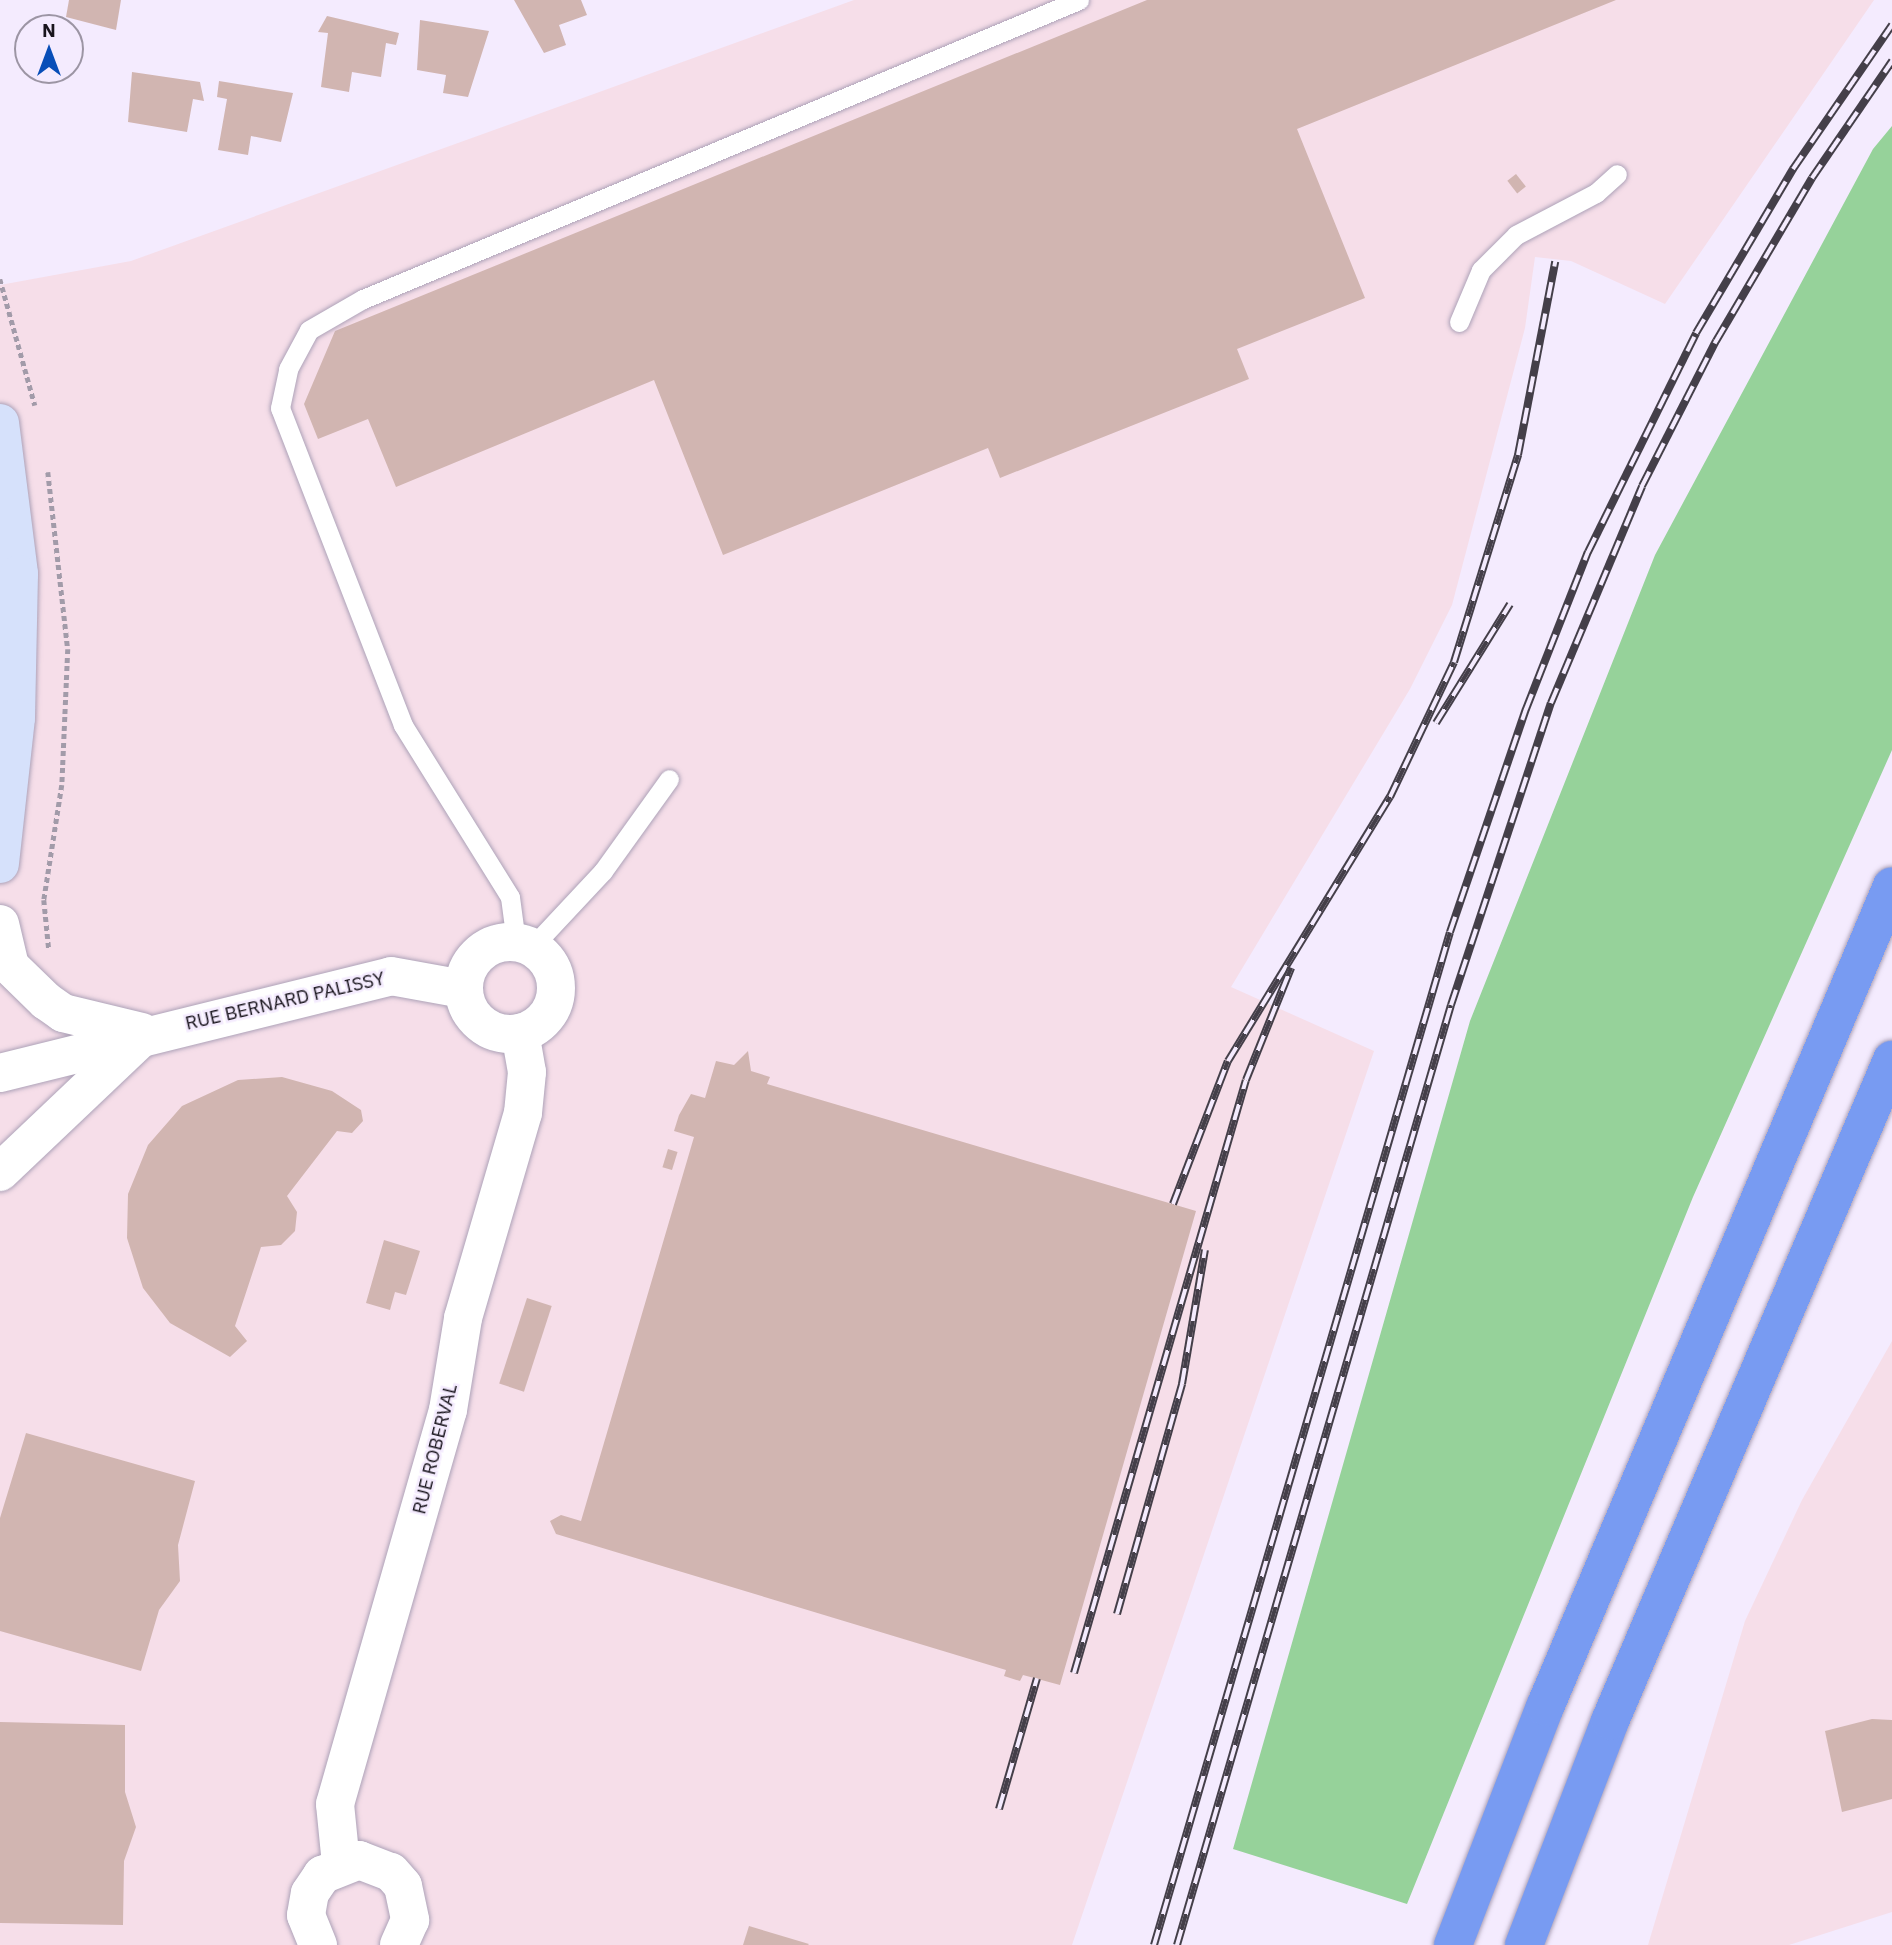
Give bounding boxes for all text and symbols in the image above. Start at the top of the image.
north arrow [14,14,84,84]
text: N [42,18,56,42]
street label: RUE BERNARD PALISSY [183,967,387,1035]
street label: RUE ROBERVAL [408,1381,462,1517]

